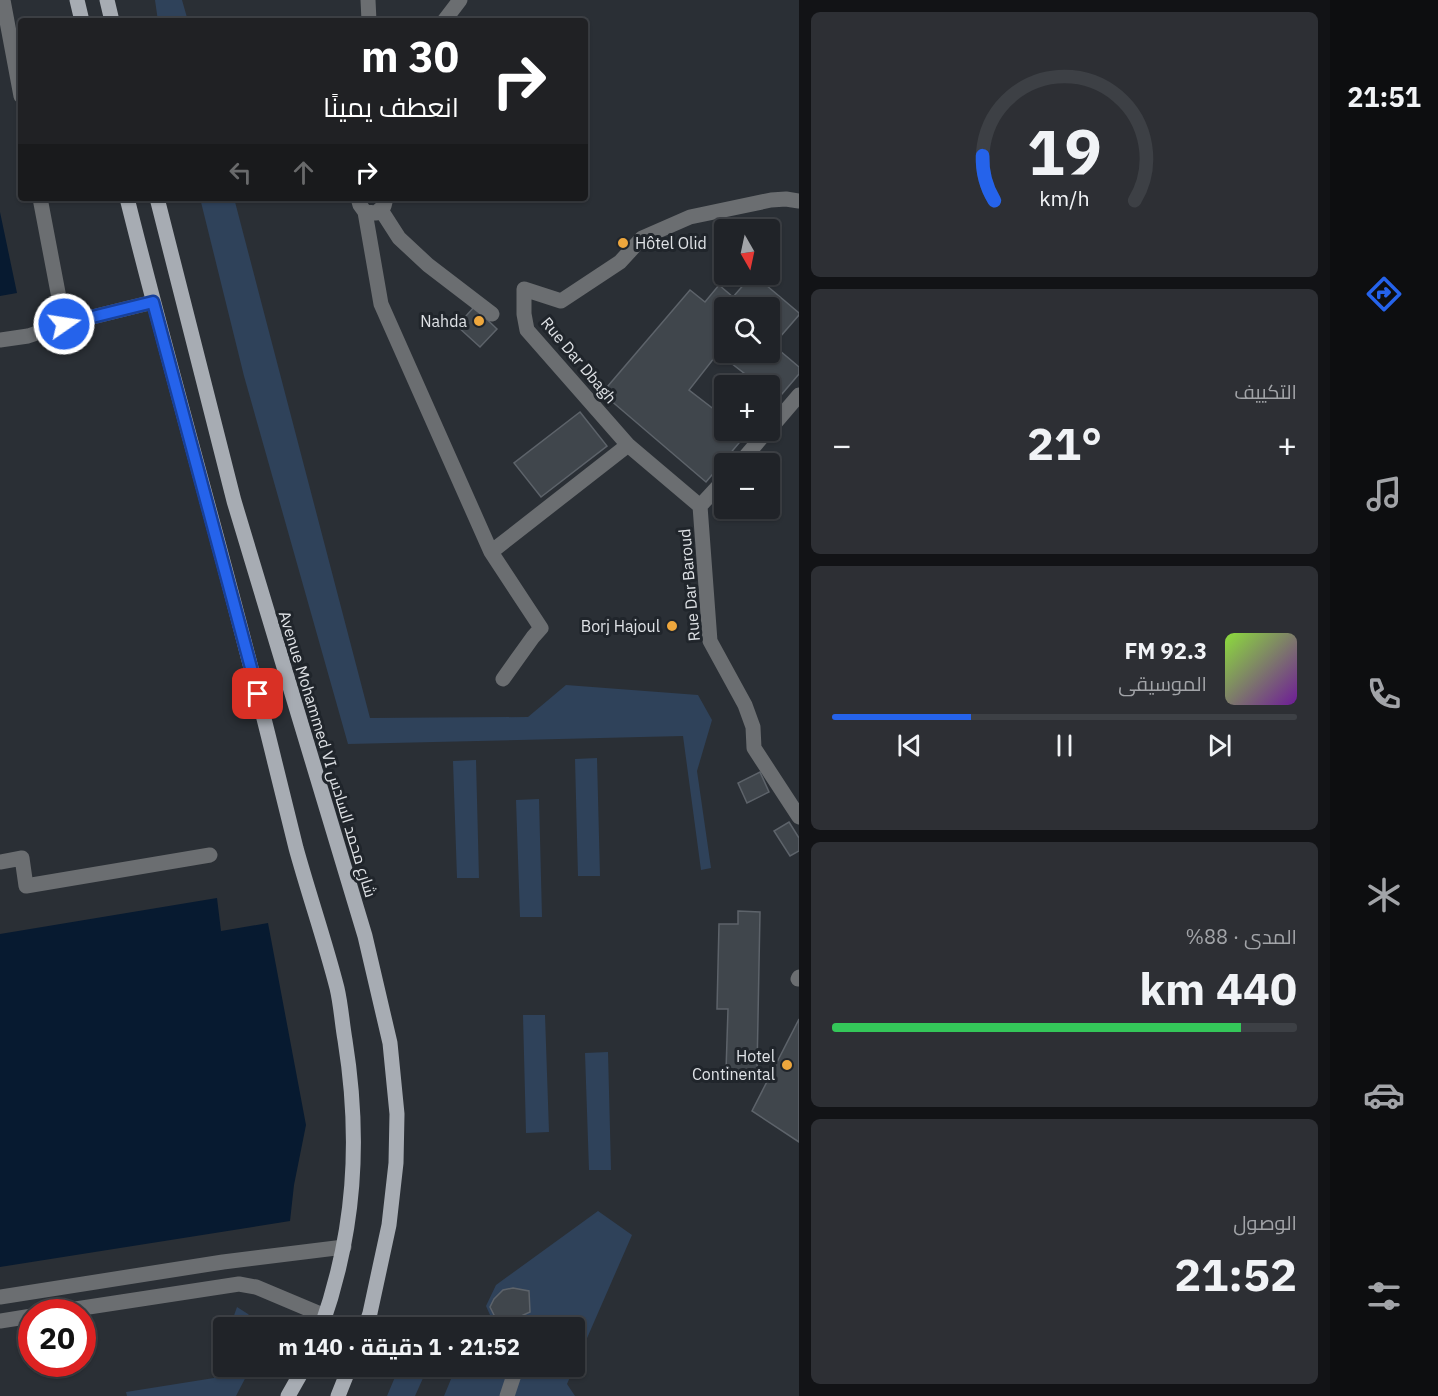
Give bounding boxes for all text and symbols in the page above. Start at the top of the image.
text: 30 m [361,29,459,84]
icon: right [480,42,558,120]
text: 21:51 [1347,79,1421,114]
text: انعطف يمينًا [323,89,459,124]
text: 19 [1027,112,1102,193]
icon: left [224,156,257,189]
icon: ahead [287,156,320,189]
icon: right [350,156,383,189]
text: km/h [1039,185,1090,213]
north arrow [714,219,780,285]
map controls [714,219,780,519]
place label: Hôtel Olid [635,233,707,253]
marker: Hôtel Olid [616,236,630,250]
icon: directions [1363,273,1405,315]
position arrow [32,292,96,356]
button: search [714,297,780,363]
place label: Nahda [420,311,467,331]
street label: Rue Dar Dbagh [537,313,621,407]
marker: Nahda [472,314,486,328]
button: + [714,375,780,441]
text: التكييف [1234,378,1297,405]
text: 21° [1027,414,1102,472]
text: − [832,423,852,466]
text: + [1277,423,1297,466]
button: − [714,453,780,519]
icon: music [1363,473,1405,515]
street label: Rue Dar Baroud [674,528,704,642]
street label: Avenue Mohammed VI شارع محمد السادس [273,608,381,900]
place label: Borj Hajoul [581,616,660,636]
marker: Borj Hajoul [665,619,679,633]
text: 92.3 FM [1124,636,1207,665]
pin [232,668,283,719]
text: الموسيقى [1118,670,1207,697]
icon: phone [1363,673,1405,715]
icon: arrive [241,677,274,710]
icon: previous [893,729,926,762]
icon: pause [1048,729,1081,762]
icon: next [1203,729,1236,762]
icon: climate [1363,874,1405,916]
text: المدى · 88% [1185,923,1297,950]
text: 440 km [1139,959,1297,1017]
place label: Hotel Continental [692,1046,775,1084]
marker: Hotel Continental [780,1058,794,1072]
icon: car [1363,1074,1405,1116]
text: الوصول [1233,1209,1297,1236]
text: 21:52 [1174,1245,1297,1303]
icon: filters [1363,1275,1405,1317]
speed limit sign: 20 [18,1299,96,1377]
text: 21:52 · 1 دقيقة · 140 m [278,1332,520,1361]

